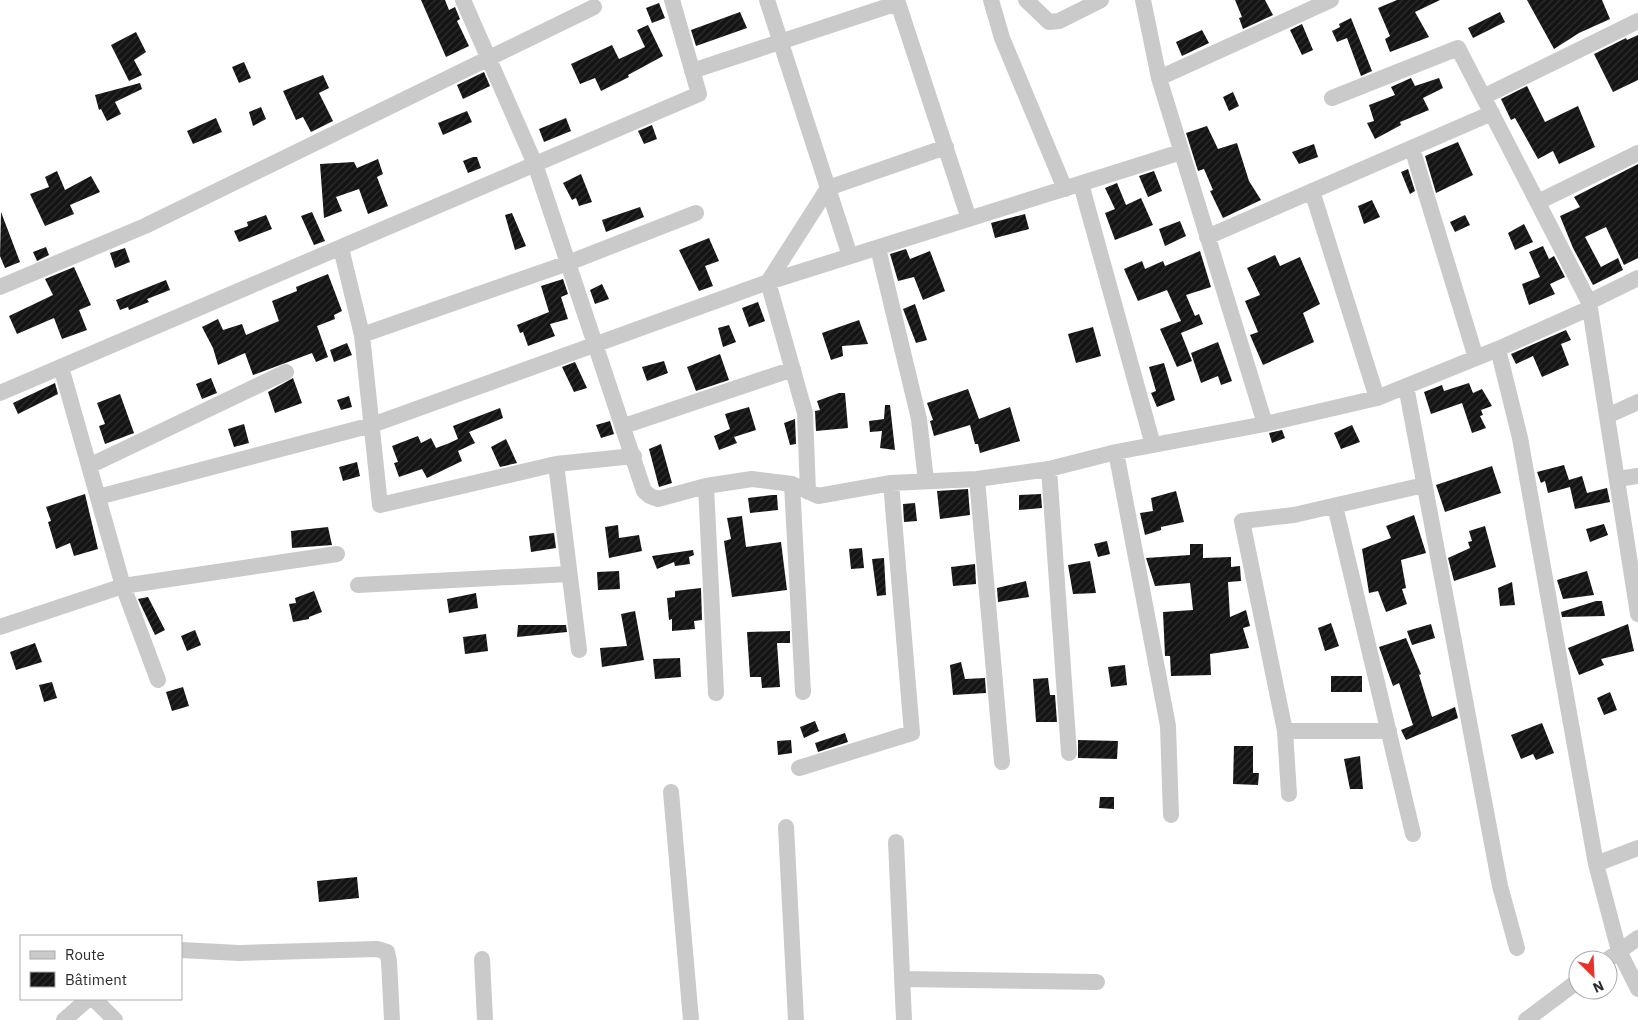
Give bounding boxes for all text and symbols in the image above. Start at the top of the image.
legend [20,935,182,1000]
text: Route [65,945,105,964]
north arrow [1568,950,1618,1000]
text: Bâtiment [65,970,127,989]
text: N [1590,977,1607,997]

